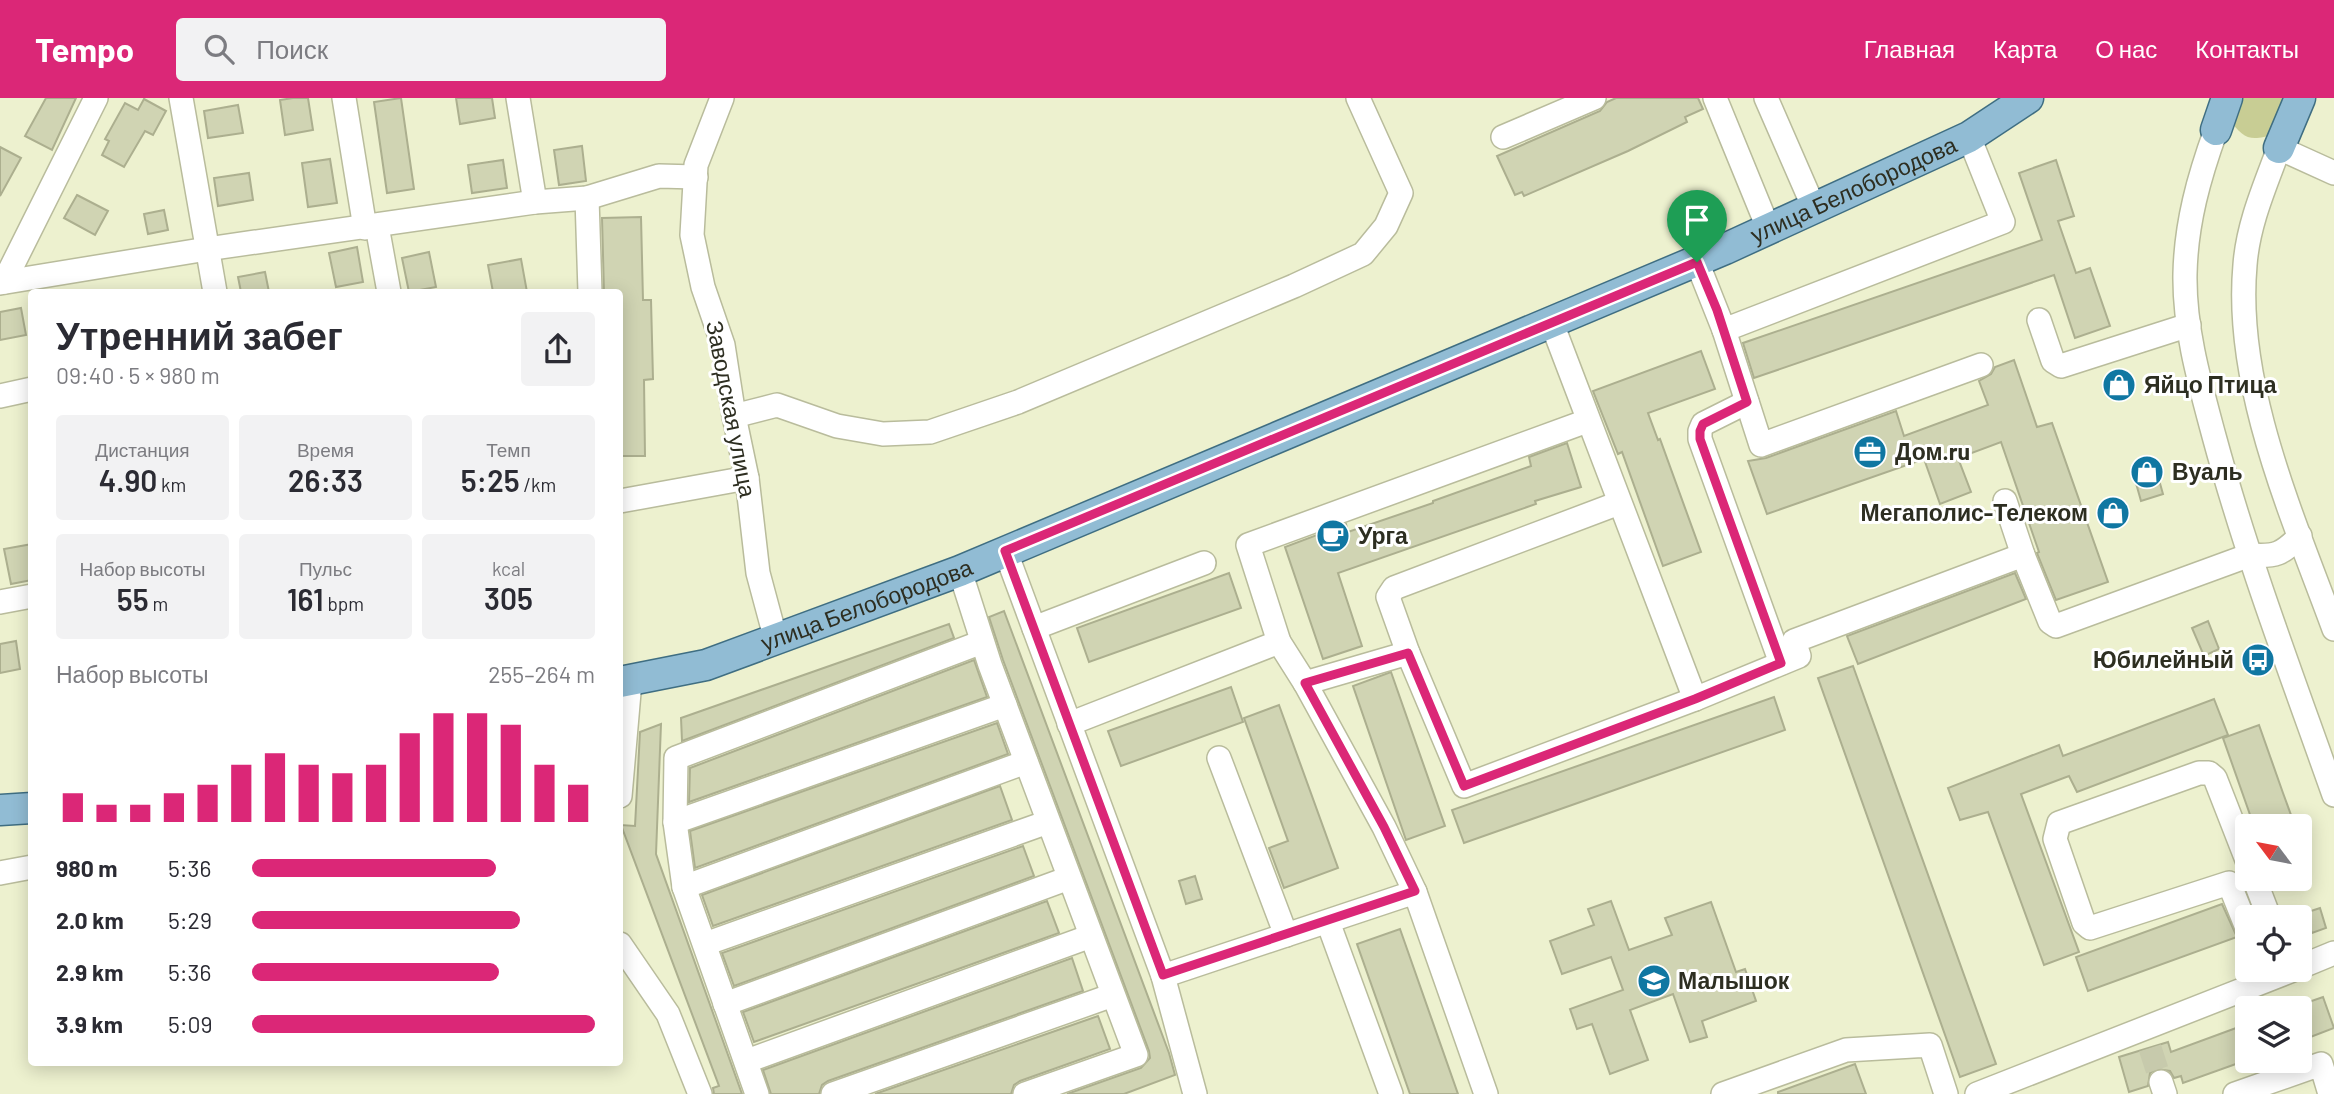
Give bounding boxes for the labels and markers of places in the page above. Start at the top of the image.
pin [1667,190,1727,262]
shop icon: Яйцо Птица [2100,366,2138,404]
place label: Яйцо Птица [2144,370,2277,398]
office icon: Дом.ru [1851,433,1889,471]
place label: Дом.ru [1895,437,1970,465]
shop icon: Вуаль [2128,453,2166,491]
place label: Вуаль [2172,457,2243,485]
shop icon: Мегаполис-Телеком [2094,494,2132,532]
place label: Мегаполис-Телеком [1861,498,2088,526]
cafe icon: Урга [1314,517,1352,555]
place label: Урга [1358,521,1408,549]
bus stop icon: Юбилейный [2239,641,2277,679]
place label: Юбилейный [2093,645,2234,673]
school or university icon: Малышок [1635,962,1673,1000]
place label: Малышок [1678,966,1790,994]

